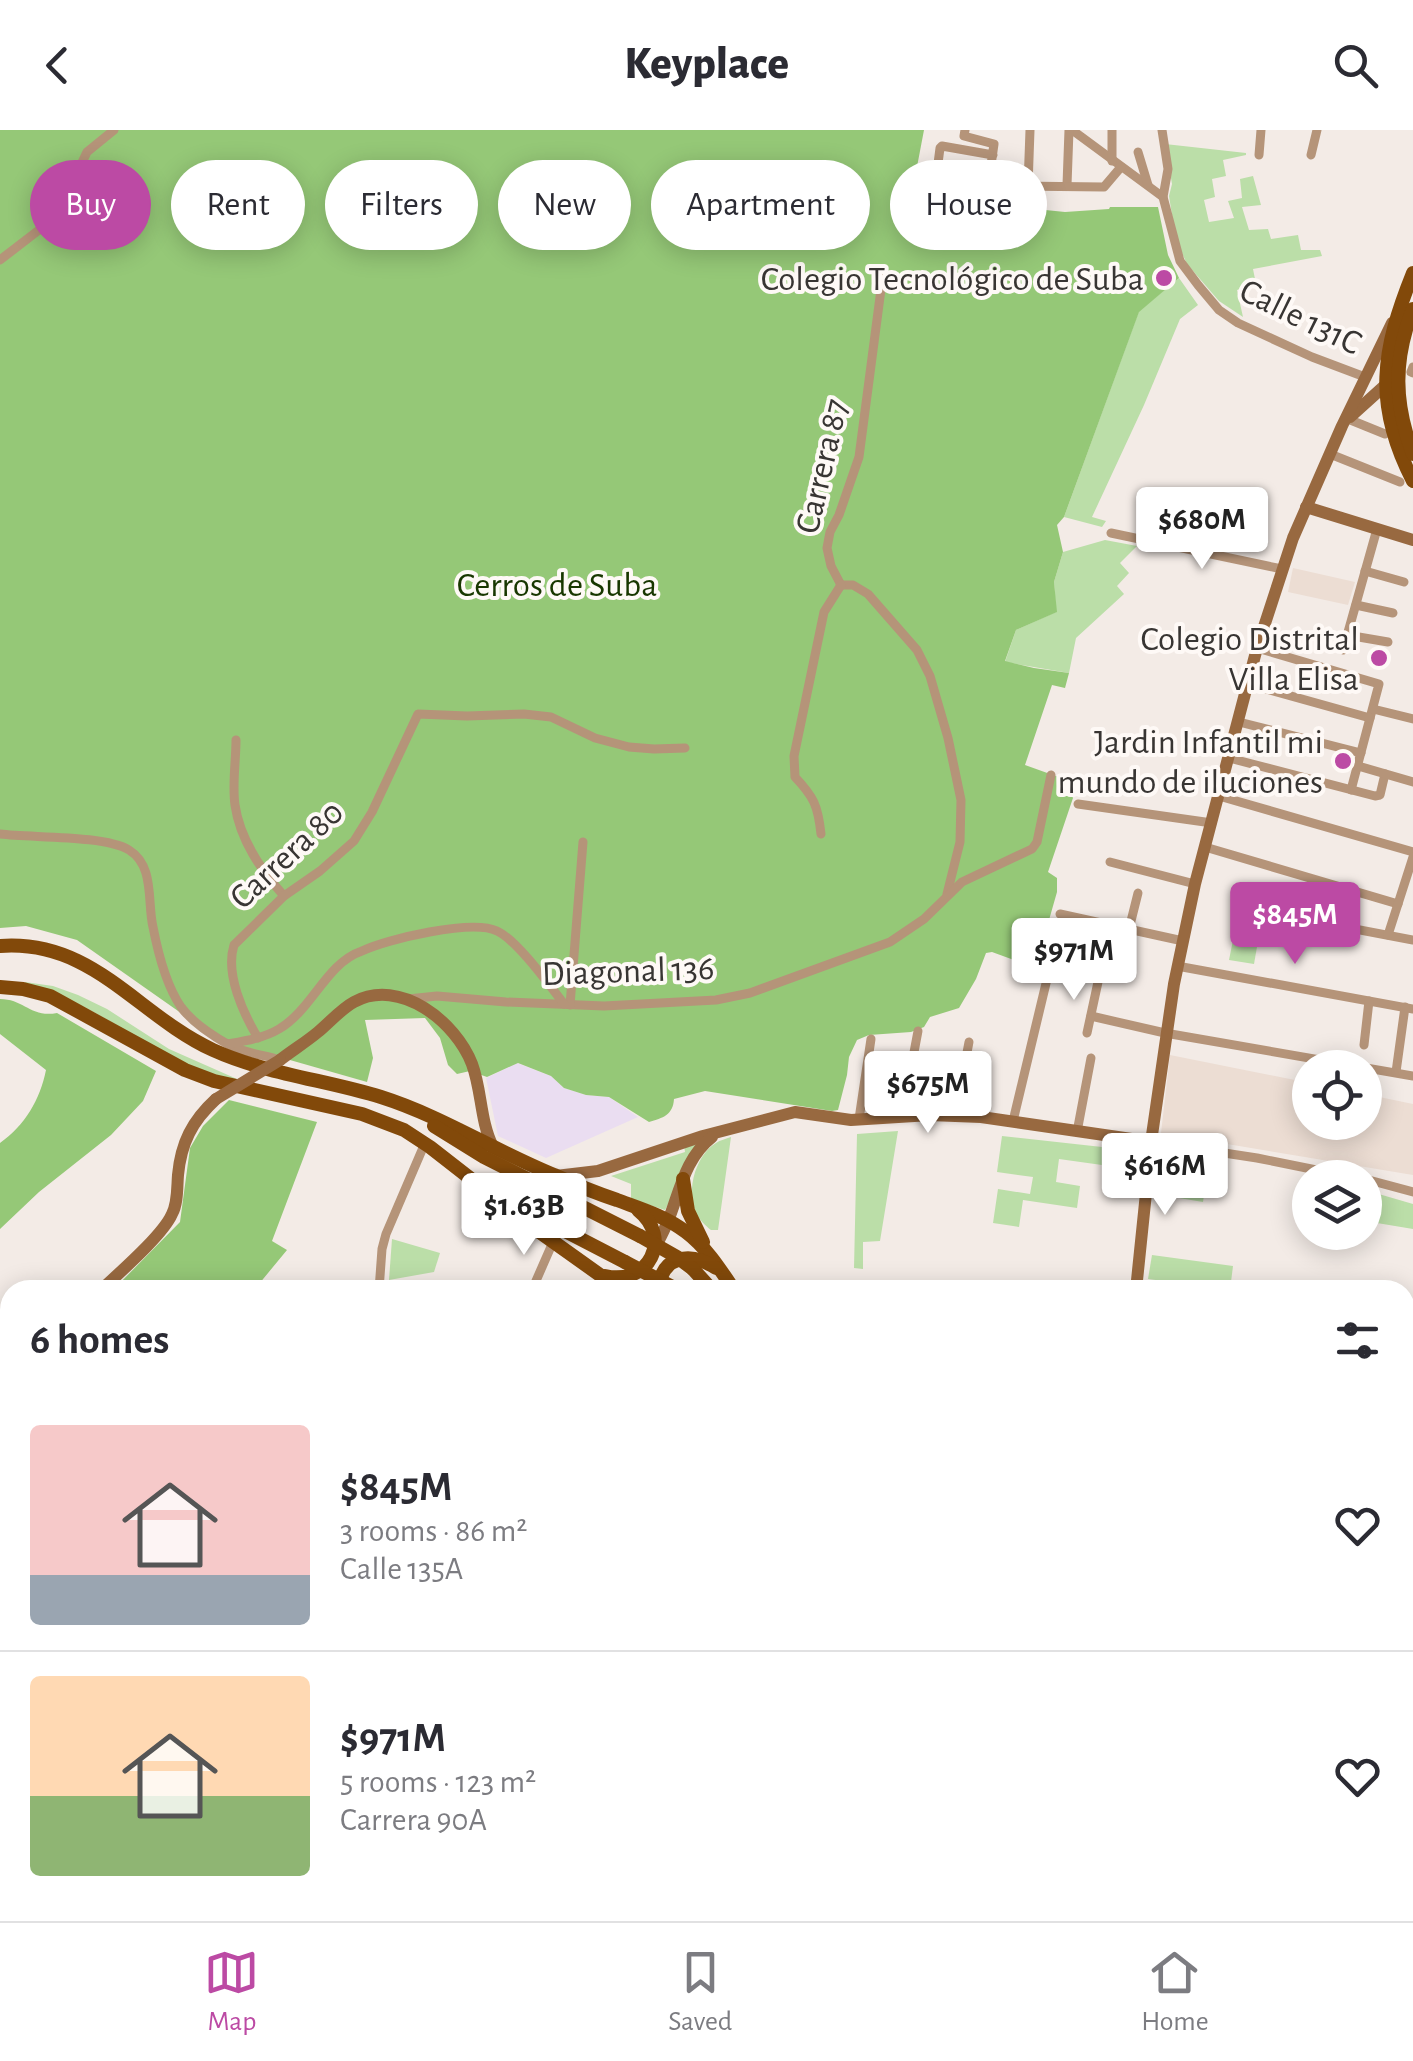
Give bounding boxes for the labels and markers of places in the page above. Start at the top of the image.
place label: Colegio Tecnológico de Suba [761,262,1144,297]
marker: Colegio Tecnológico de Suba [1153,267,1175,289]
pin: $680M [1132,487,1272,572]
place label: Colegio Distrital Villa Elisa [1140,622,1359,697]
marker: Colegio Distrital Villa Elisa [1368,647,1390,669]
place label: Jardin Infantil mi mundo de iluciones [1057,725,1323,800]
marker: Jardin Infantil mi mundo de iluciones [1332,750,1354,772]
pin: $845M [1225,882,1365,967]
pin: $971M [1004,918,1144,1003]
pin: $675M [858,1051,998,1136]
pin: $616M [1095,1133,1235,1218]
pin: $1.63B [443,1173,605,1258]

